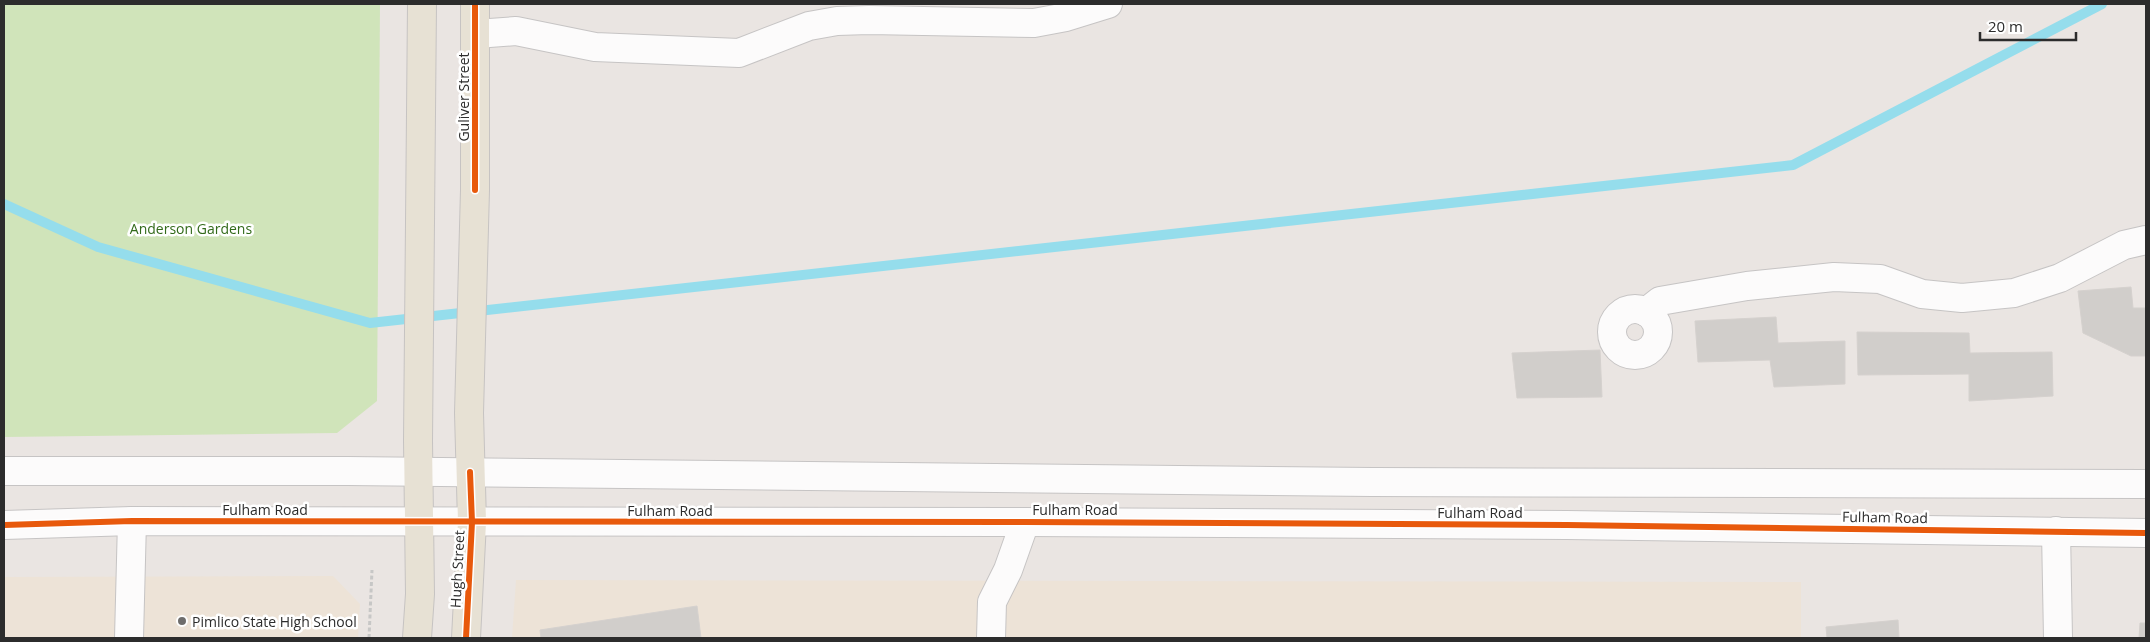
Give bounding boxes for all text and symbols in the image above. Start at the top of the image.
scale bar [1980,10,2076,42]
text: 20 m [1988,16,2023,36]
street label: Guliver Street [454,52,473,142]
park label: Anderson Gardens [130,219,252,238]
street label: Fulham Road [222,500,308,519]
street label: Fulham Road [1032,500,1118,519]
street label: Fulham Road [627,501,713,520]
street label: Fulham Road [1437,503,1523,522]
street label: Fulham Road [1842,507,1928,527]
street label: Hugh Street [445,530,469,608]
place label: Pimlico State High School [192,612,357,631]
marker: Pimlico State High School [176,615,188,627]

